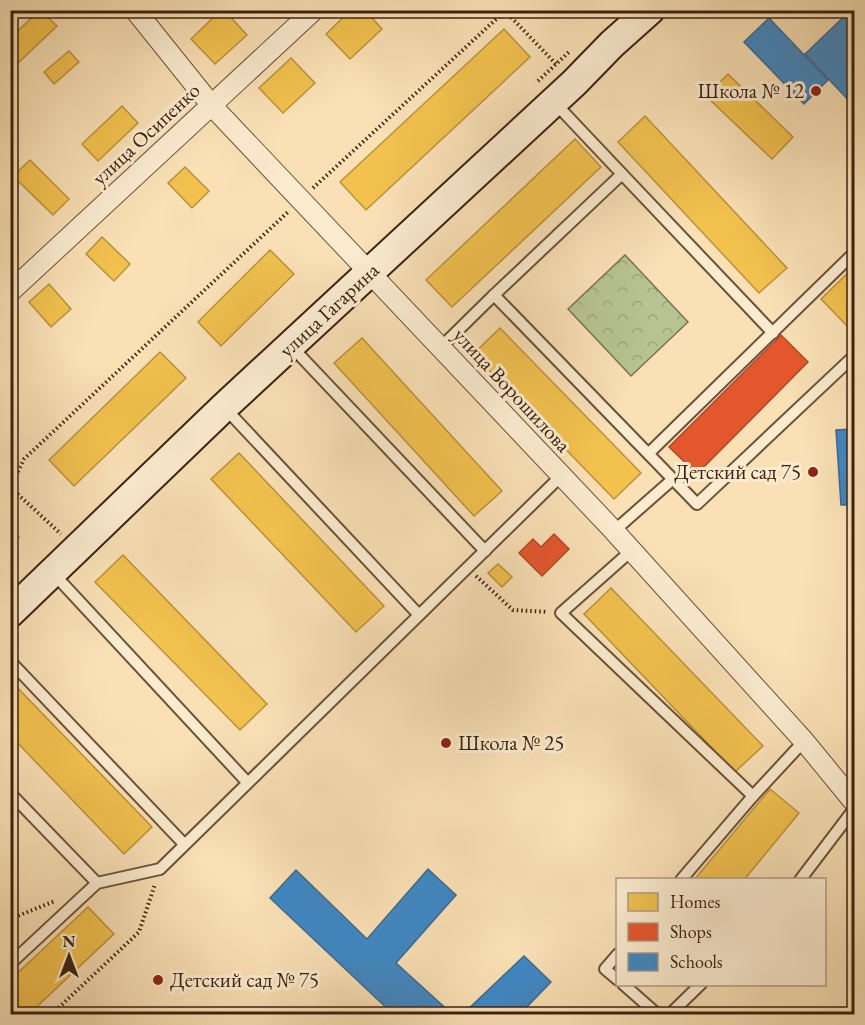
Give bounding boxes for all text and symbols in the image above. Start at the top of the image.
street label: улица Осипенко [86,77,205,191]
place label: Школа № 12 [698,77,804,104]
marker: Школа № 12 [809,84,823,98]
street label: улица Гагарина [273,256,385,363]
street label: улица Ворошилова [448,322,577,458]
place label: Детский сад 75 [674,458,801,485]
marker: Детский сад 75 [806,465,820,479]
place label: Школа № 25 [458,729,564,756]
marker: Школа № 25 [439,736,453,750]
legend [616,878,826,986]
text: Homes [670,890,721,913]
text: Shops [670,920,712,943]
north arrow [39,926,99,986]
text: N [63,931,76,952]
text: Schools [670,950,723,973]
place label: Детский сад № 75 [170,966,319,993]
marker: Детский сад № 75 [151,973,165,987]

